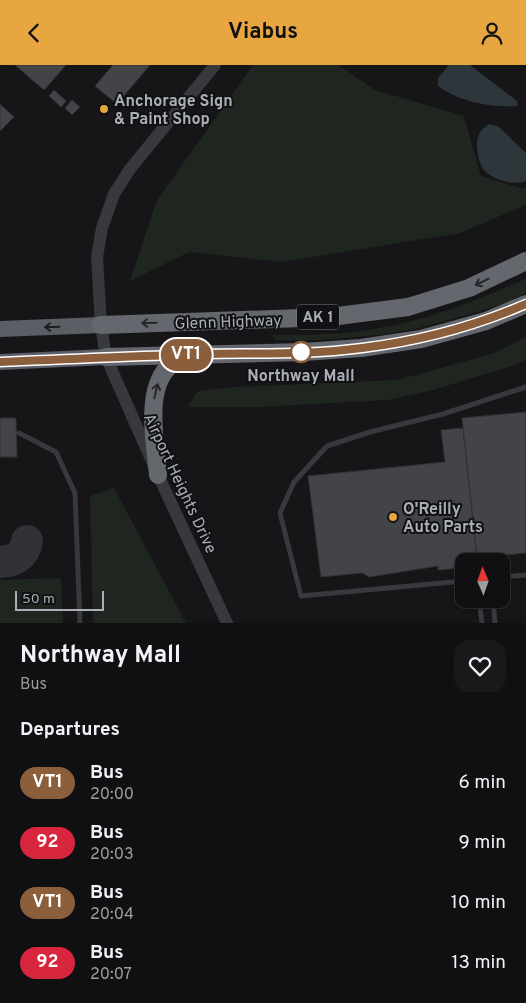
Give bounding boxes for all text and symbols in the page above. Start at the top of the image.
icon: back [20,19,48,47]
text: Viabus [228,19,298,46]
icon: person [478,19,506,47]
place label: Anchorage Sign & Paint Shop [114,92,233,130]
marker: Anchorage Sign & Paint Shop [98,103,110,115]
one-way arrow [475,278,490,287]
road number: AK 1 [297,305,339,329]
street label: Glenn Highway [174,311,282,335]
one-way arrow [142,319,158,328]
one-way arrow [44,322,60,331]
line badge: VT1 [157,339,215,371]
marker: Northway Mall [290,341,312,363]
text: VT1 [171,343,201,366]
place label: Northway Mall [247,367,355,387]
one-way arrow [152,384,161,400]
street label: Airport Heights Drive [138,411,220,557]
place label: O'Reilly Auto Parts [403,500,483,538]
marker: O'Reilly Auto Parts [387,511,399,523]
north arrow [455,553,510,607]
map controls [455,553,510,608]
scale bar [15,588,104,611]
text: 50 m [22,591,55,608]
button: heart [454,640,506,692]
text: Northway Mall [20,641,181,671]
text: Bus [20,675,47,695]
text: Departures [20,718,120,742]
text: Bus [90,761,124,785]
text: VT1 [32,771,63,794]
text: 6 min [459,771,506,795]
text: 20:00 [90,785,134,805]
text: Bus [90,821,124,845]
text: 92 [36,831,59,854]
text: 9 min [459,831,506,855]
text: 20:03 [90,845,134,865]
text: Bus [90,881,124,905]
text: VT1 [32,891,63,914]
text: 10 min [451,891,506,915]
text: 20:04 [90,905,134,925]
text: Bus [90,941,124,965]
text: 92 [36,951,59,974]
text: 13 min [451,951,506,975]
text: 20:07 [90,965,132,985]

